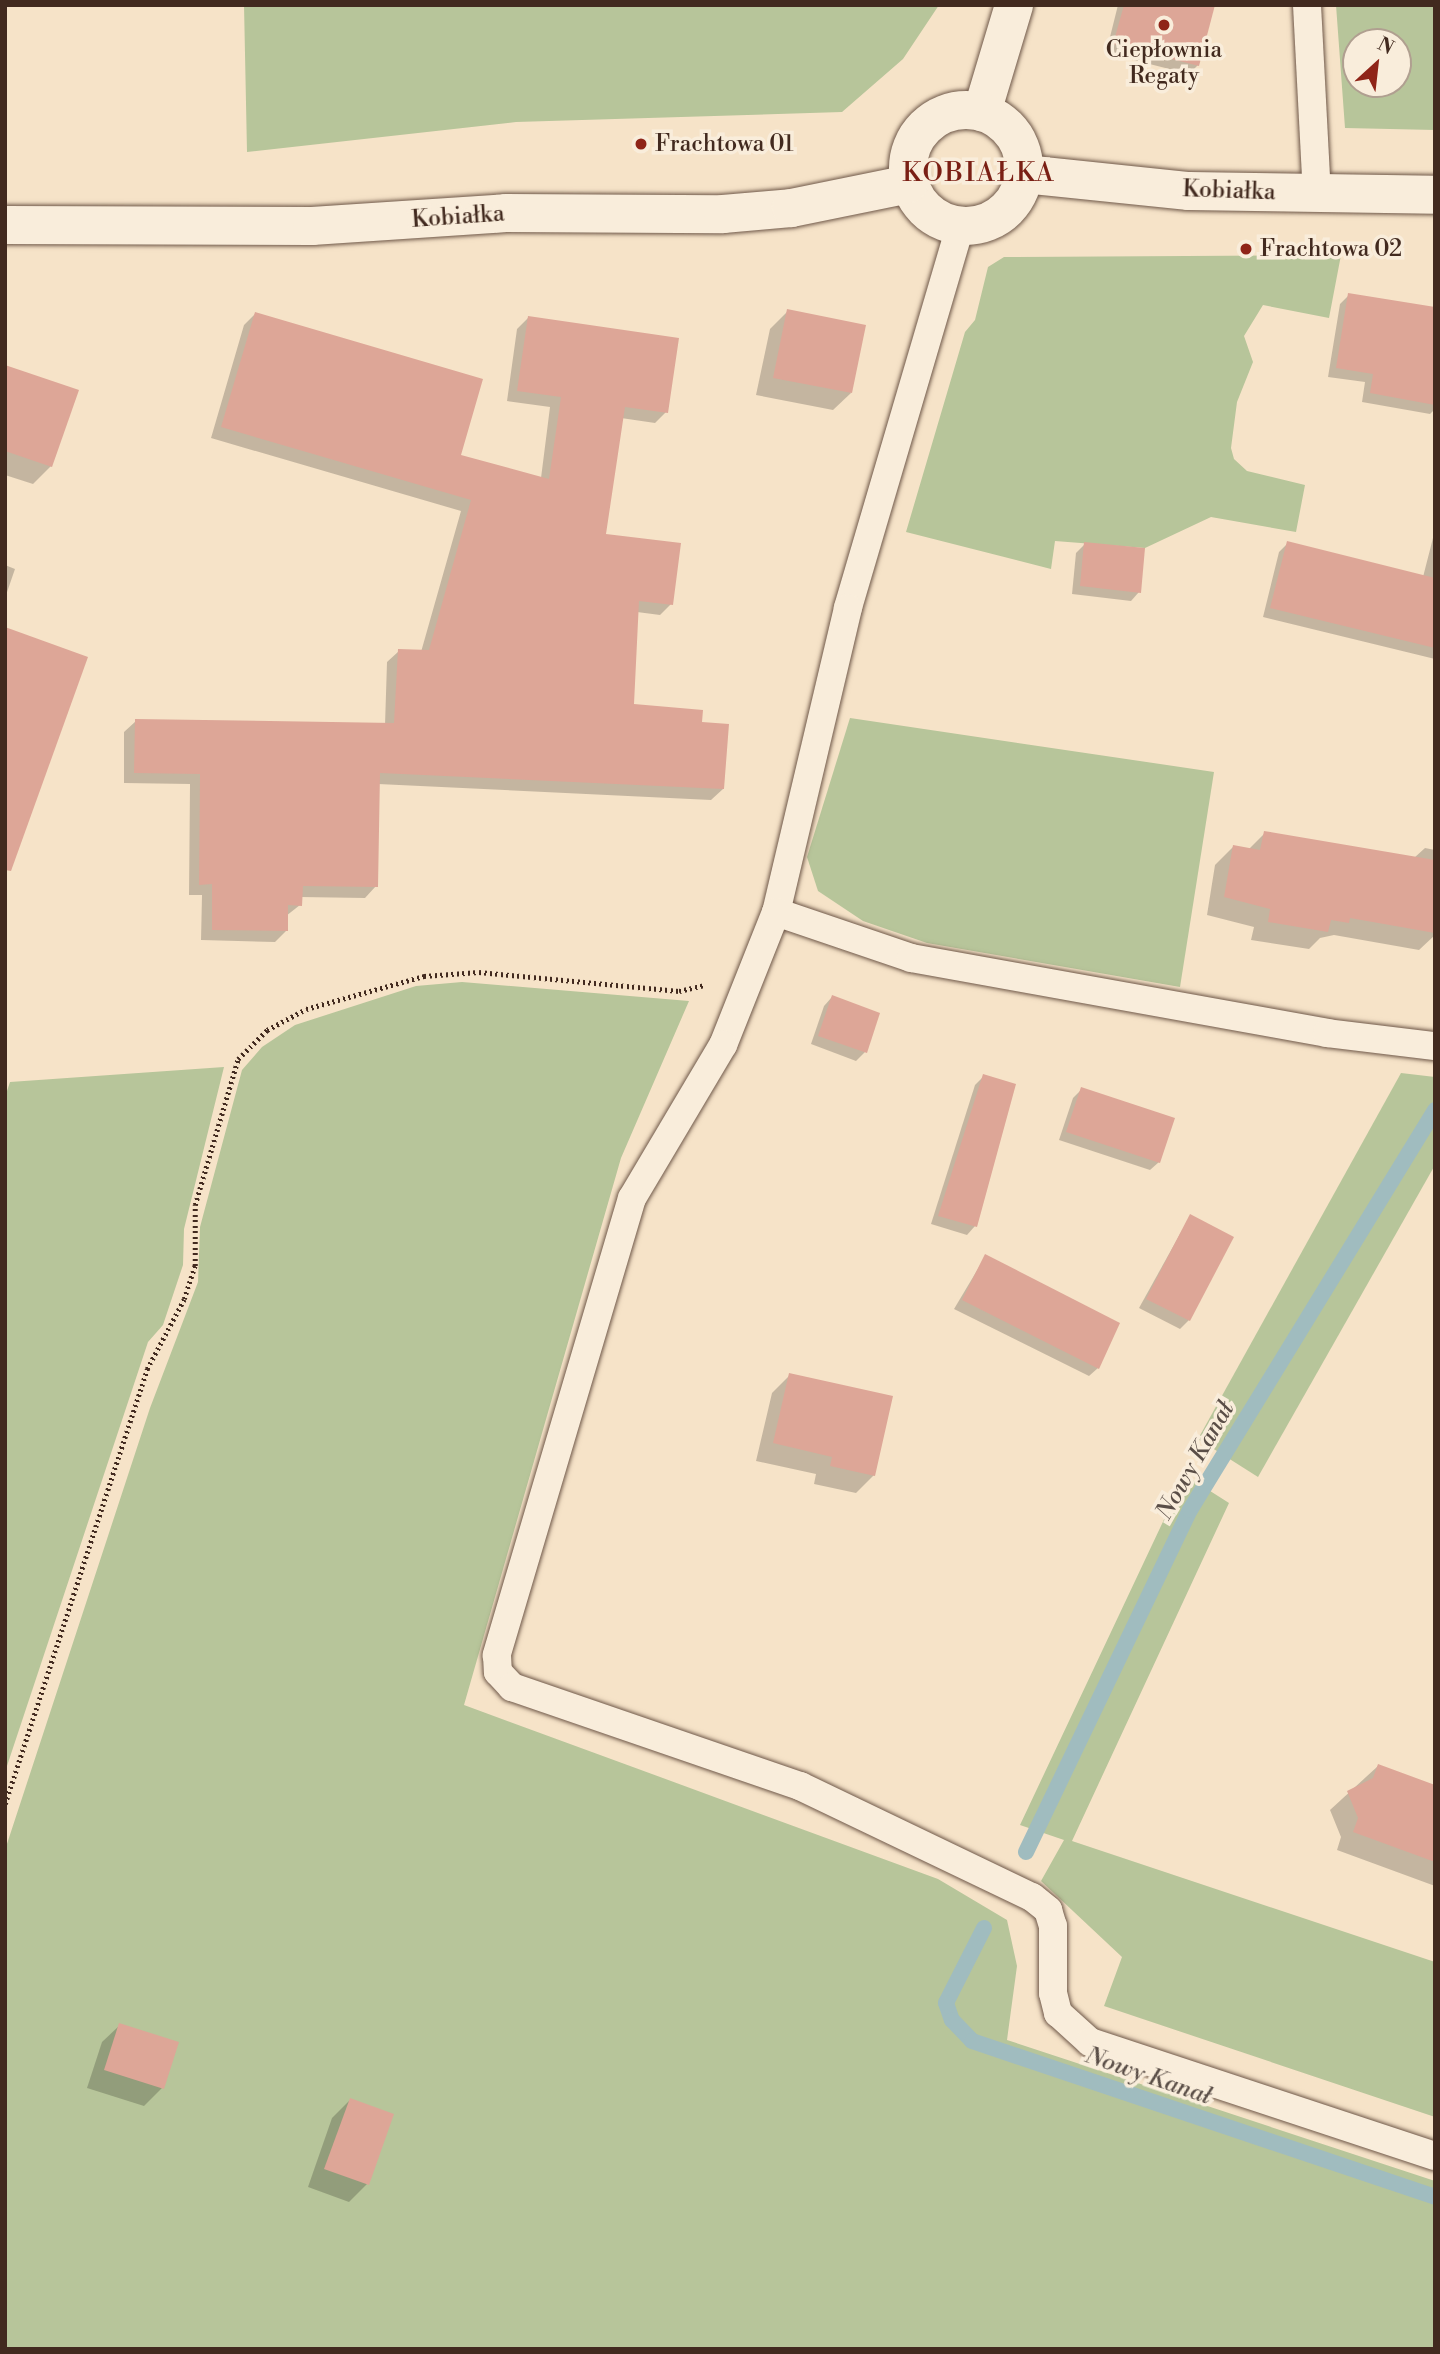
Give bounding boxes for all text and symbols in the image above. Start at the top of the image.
marker: Ciepłownia Regaty [1156,17,1172,33]
north arrow [1342,28,1412,98]
text: N [1373,32,1398,60]
place label: Ciepłownia Regaty [1106,36,1222,90]
place label: Frachtowa 01 [655,130,794,158]
marker: Frachtowa 01 [633,136,649,152]
district label: KOBIAŁKA [903,158,1055,190]
street label: Kobiałka [1182,176,1276,206]
street label: Kobiałka [411,200,505,234]
place label: Frachtowa 02 [1260,235,1402,263]
marker: Frachtowa 02 [1238,241,1254,257]
water label: Nowy Kanał [1151,1397,1241,1525]
water label: Nowy Kanał [1081,2042,1215,2112]

